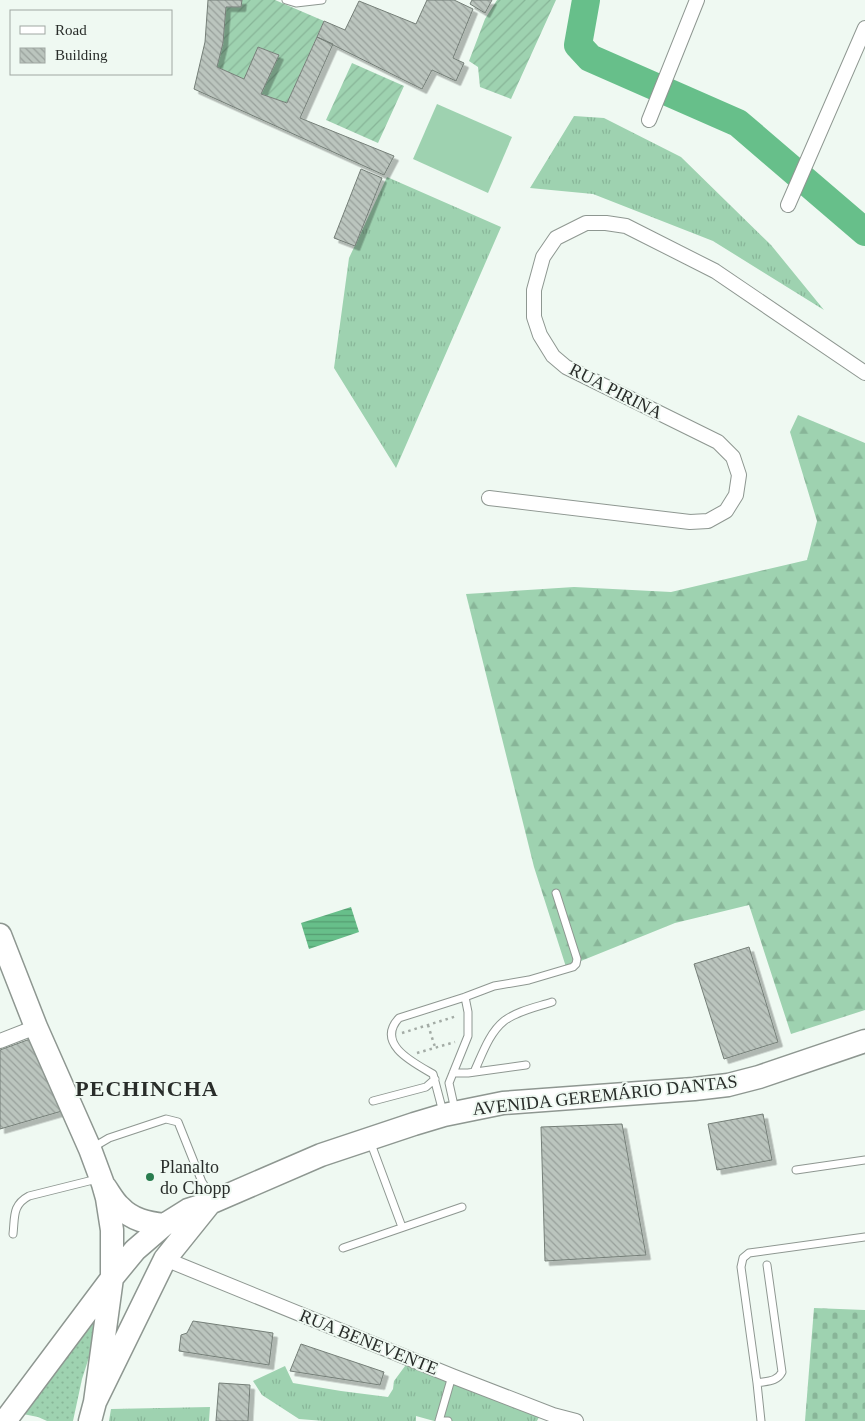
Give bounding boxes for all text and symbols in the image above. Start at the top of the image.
legend [10,10,172,75]
text: Road [55,22,87,38]
text: Building [55,47,108,63]
street label: RUA PIRINA [566,359,666,423]
street label: AVENIDA GEREMÁRIO DANTAS [471,1070,738,1119]
district label: PECHINCHA [75,1076,219,1101]
place label: Planalto do Chopp [160,1157,231,1198]
marker: Planalto do Chopp [144,1171,156,1183]
street label: RUA BENEVENTE [297,1305,441,1379]

